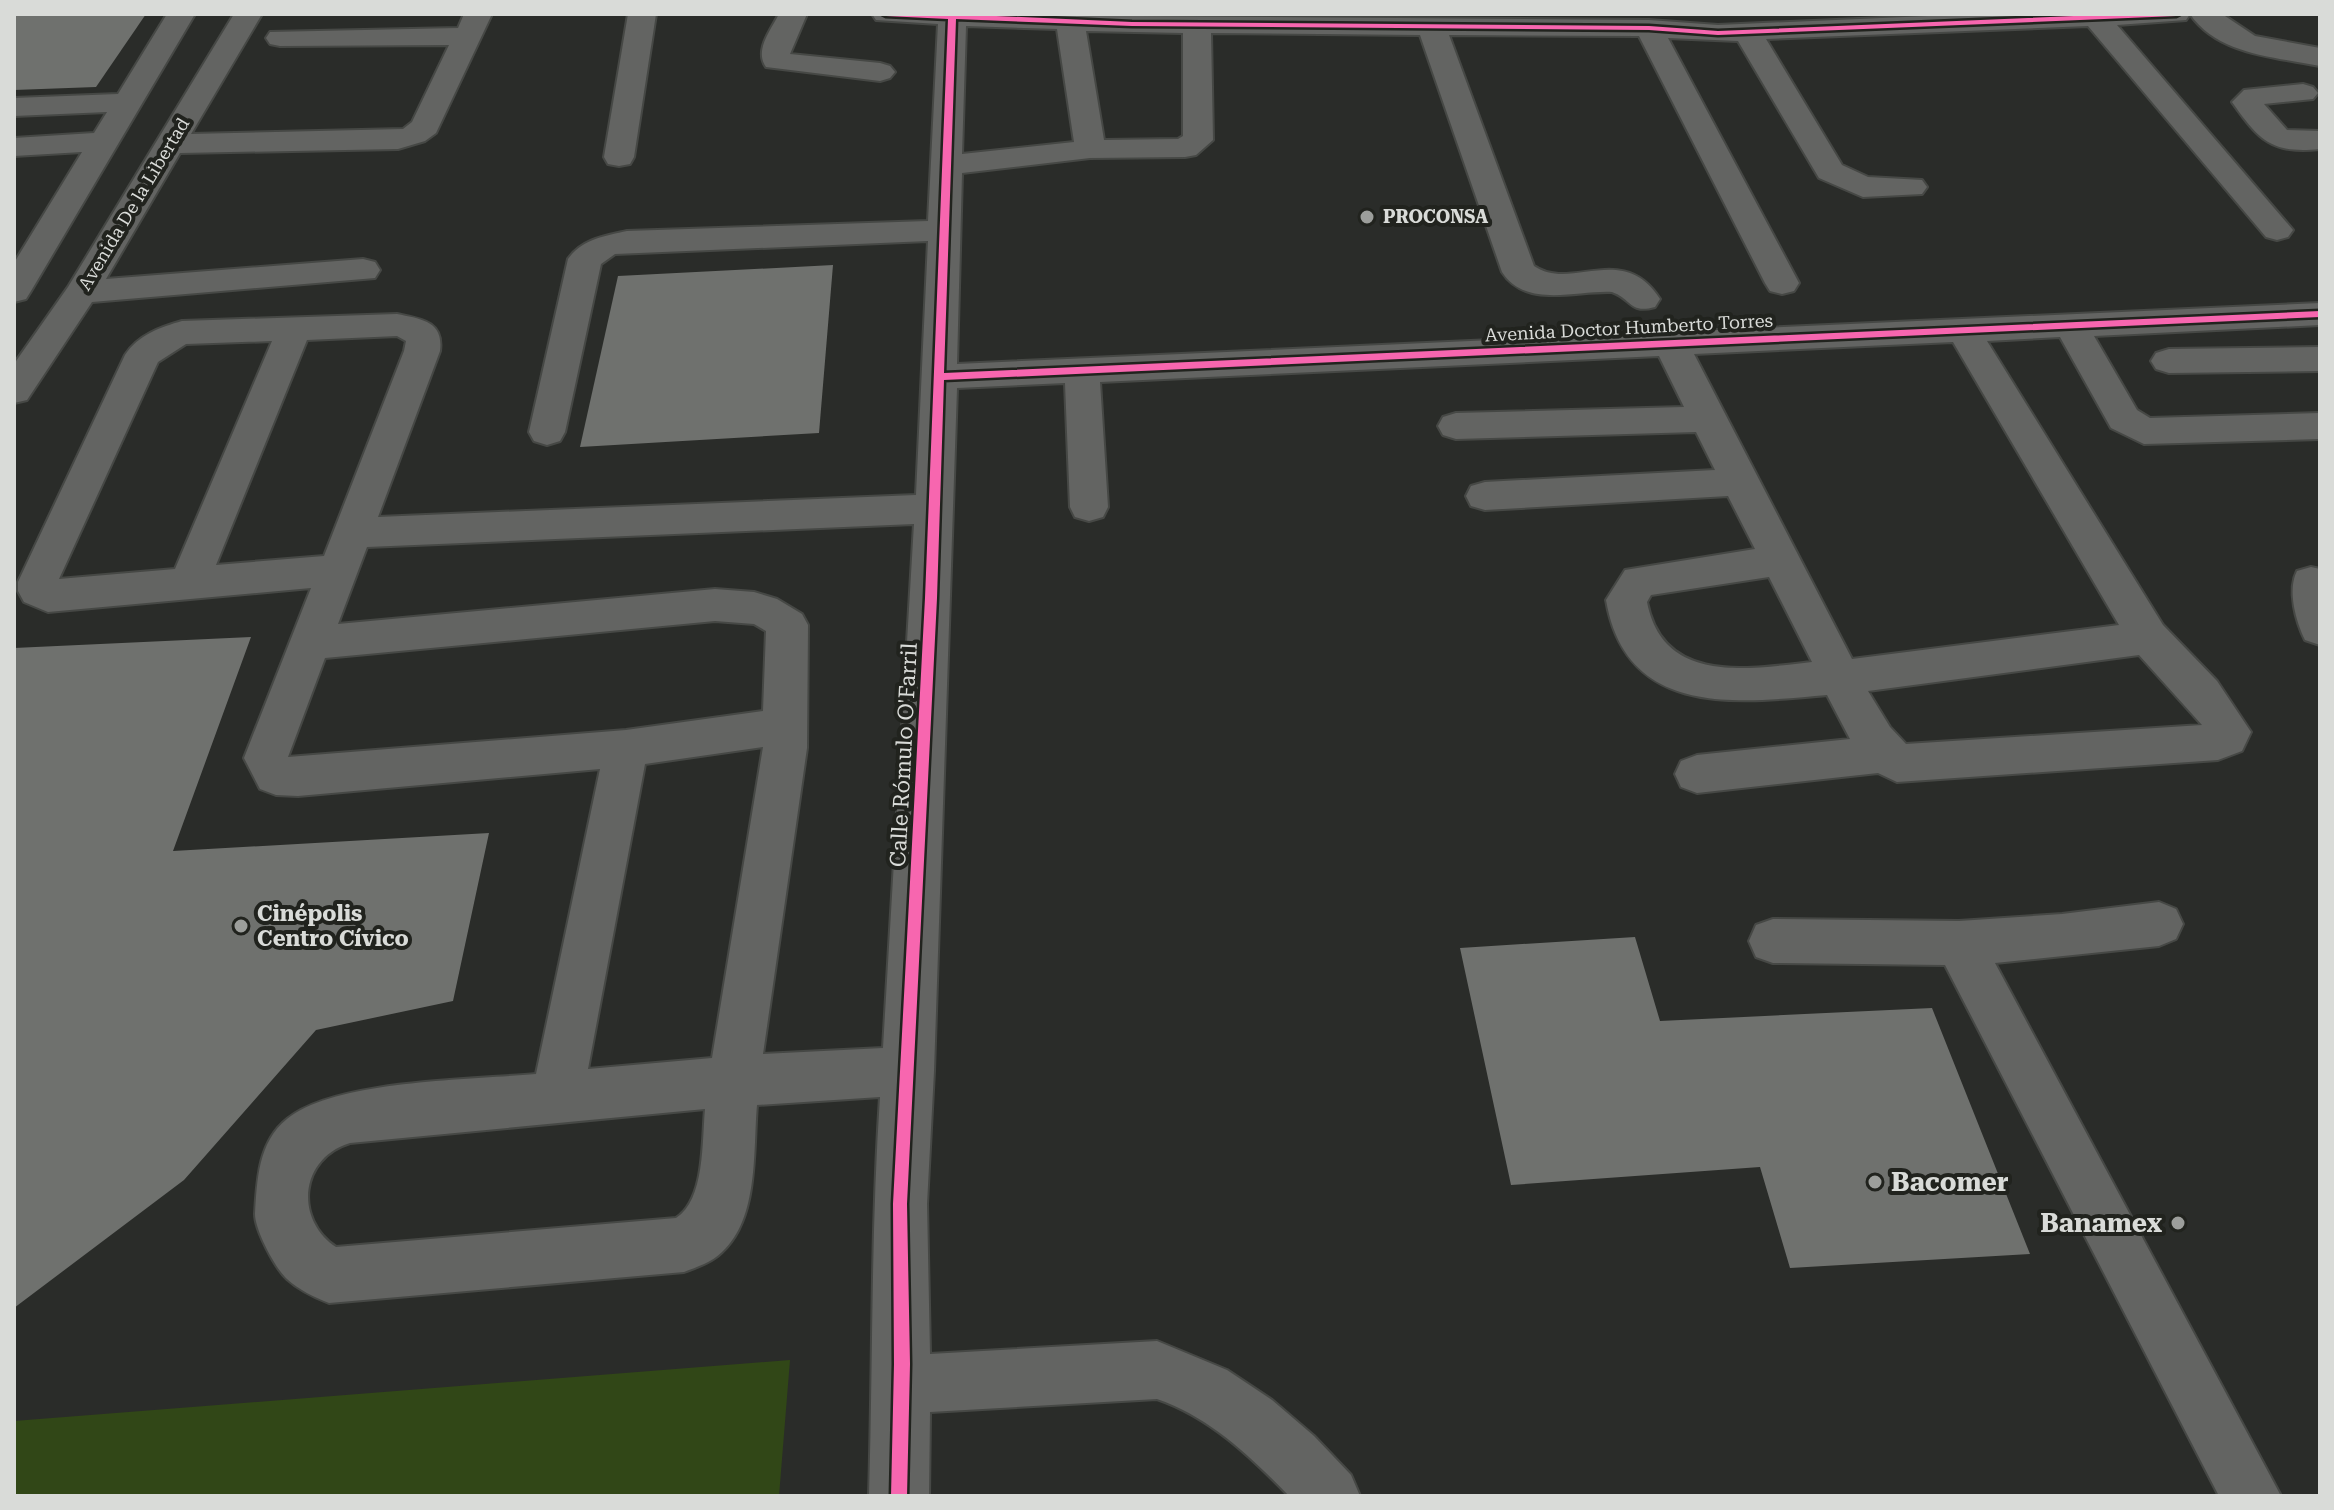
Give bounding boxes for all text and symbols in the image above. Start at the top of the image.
street label: Avenida De la Libertad [74,113,194,294]
place label: PROCONSA [1383,206,1488,227]
marker: PROCONSA [1358,208,1376,226]
street label: Avenida Doctor Humberto Torres [1484,309,1774,346]
street label: Calle Rómulo O'Farril [885,642,922,868]
place label: Cinépolis Centro Cívico [257,901,409,951]
marker: Cinépolis Centro Cívico [232,917,250,935]
place label: Bacomer [1891,1167,2009,1197]
marker: Bacomer [1866,1173,1884,1191]
place label: Banamex [2040,1208,2163,1238]
marker: Banamex [2169,1214,2187,1232]

